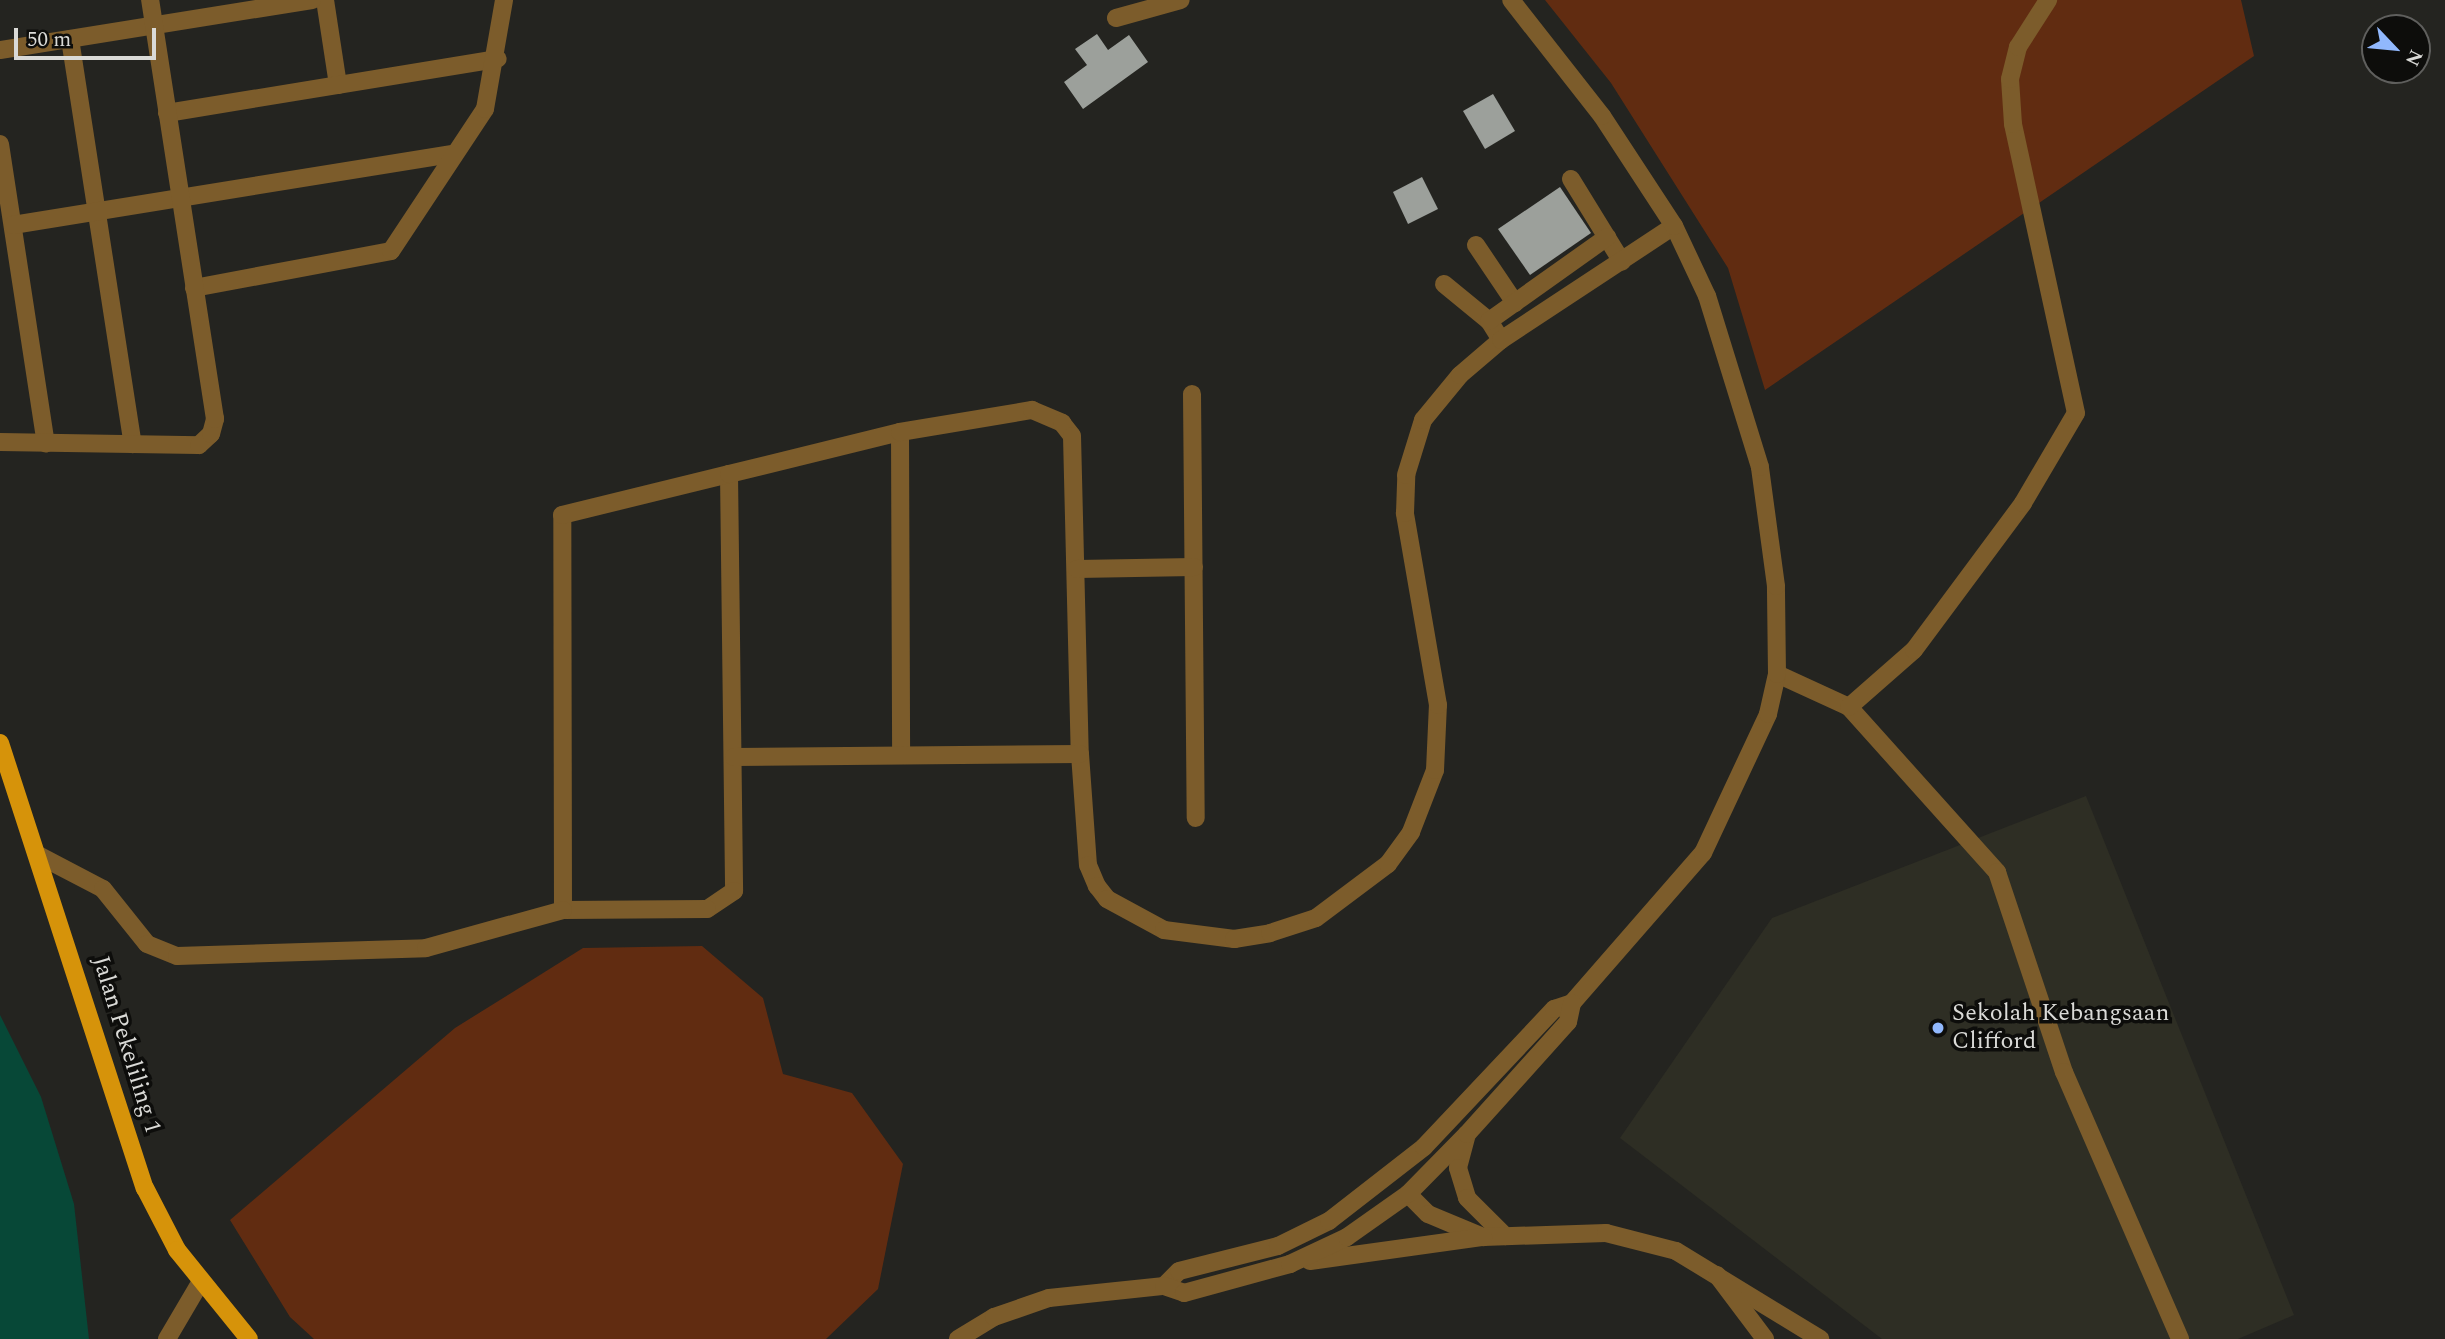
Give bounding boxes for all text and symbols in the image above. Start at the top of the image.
scale bar [18,14,159,58]
north arrow [2361,14,2431,84]
text: 50 m [27,24,71,56]
text: N [2397,44,2430,71]
street label: Jalan Pekeliling 1 [85,953,167,1137]
place label: Sekolah Kebangsaan Clifford [1952,1000,2170,1056]
marker: Sekolah Kebangsaan Clifford [1930,1020,1946,1036]

